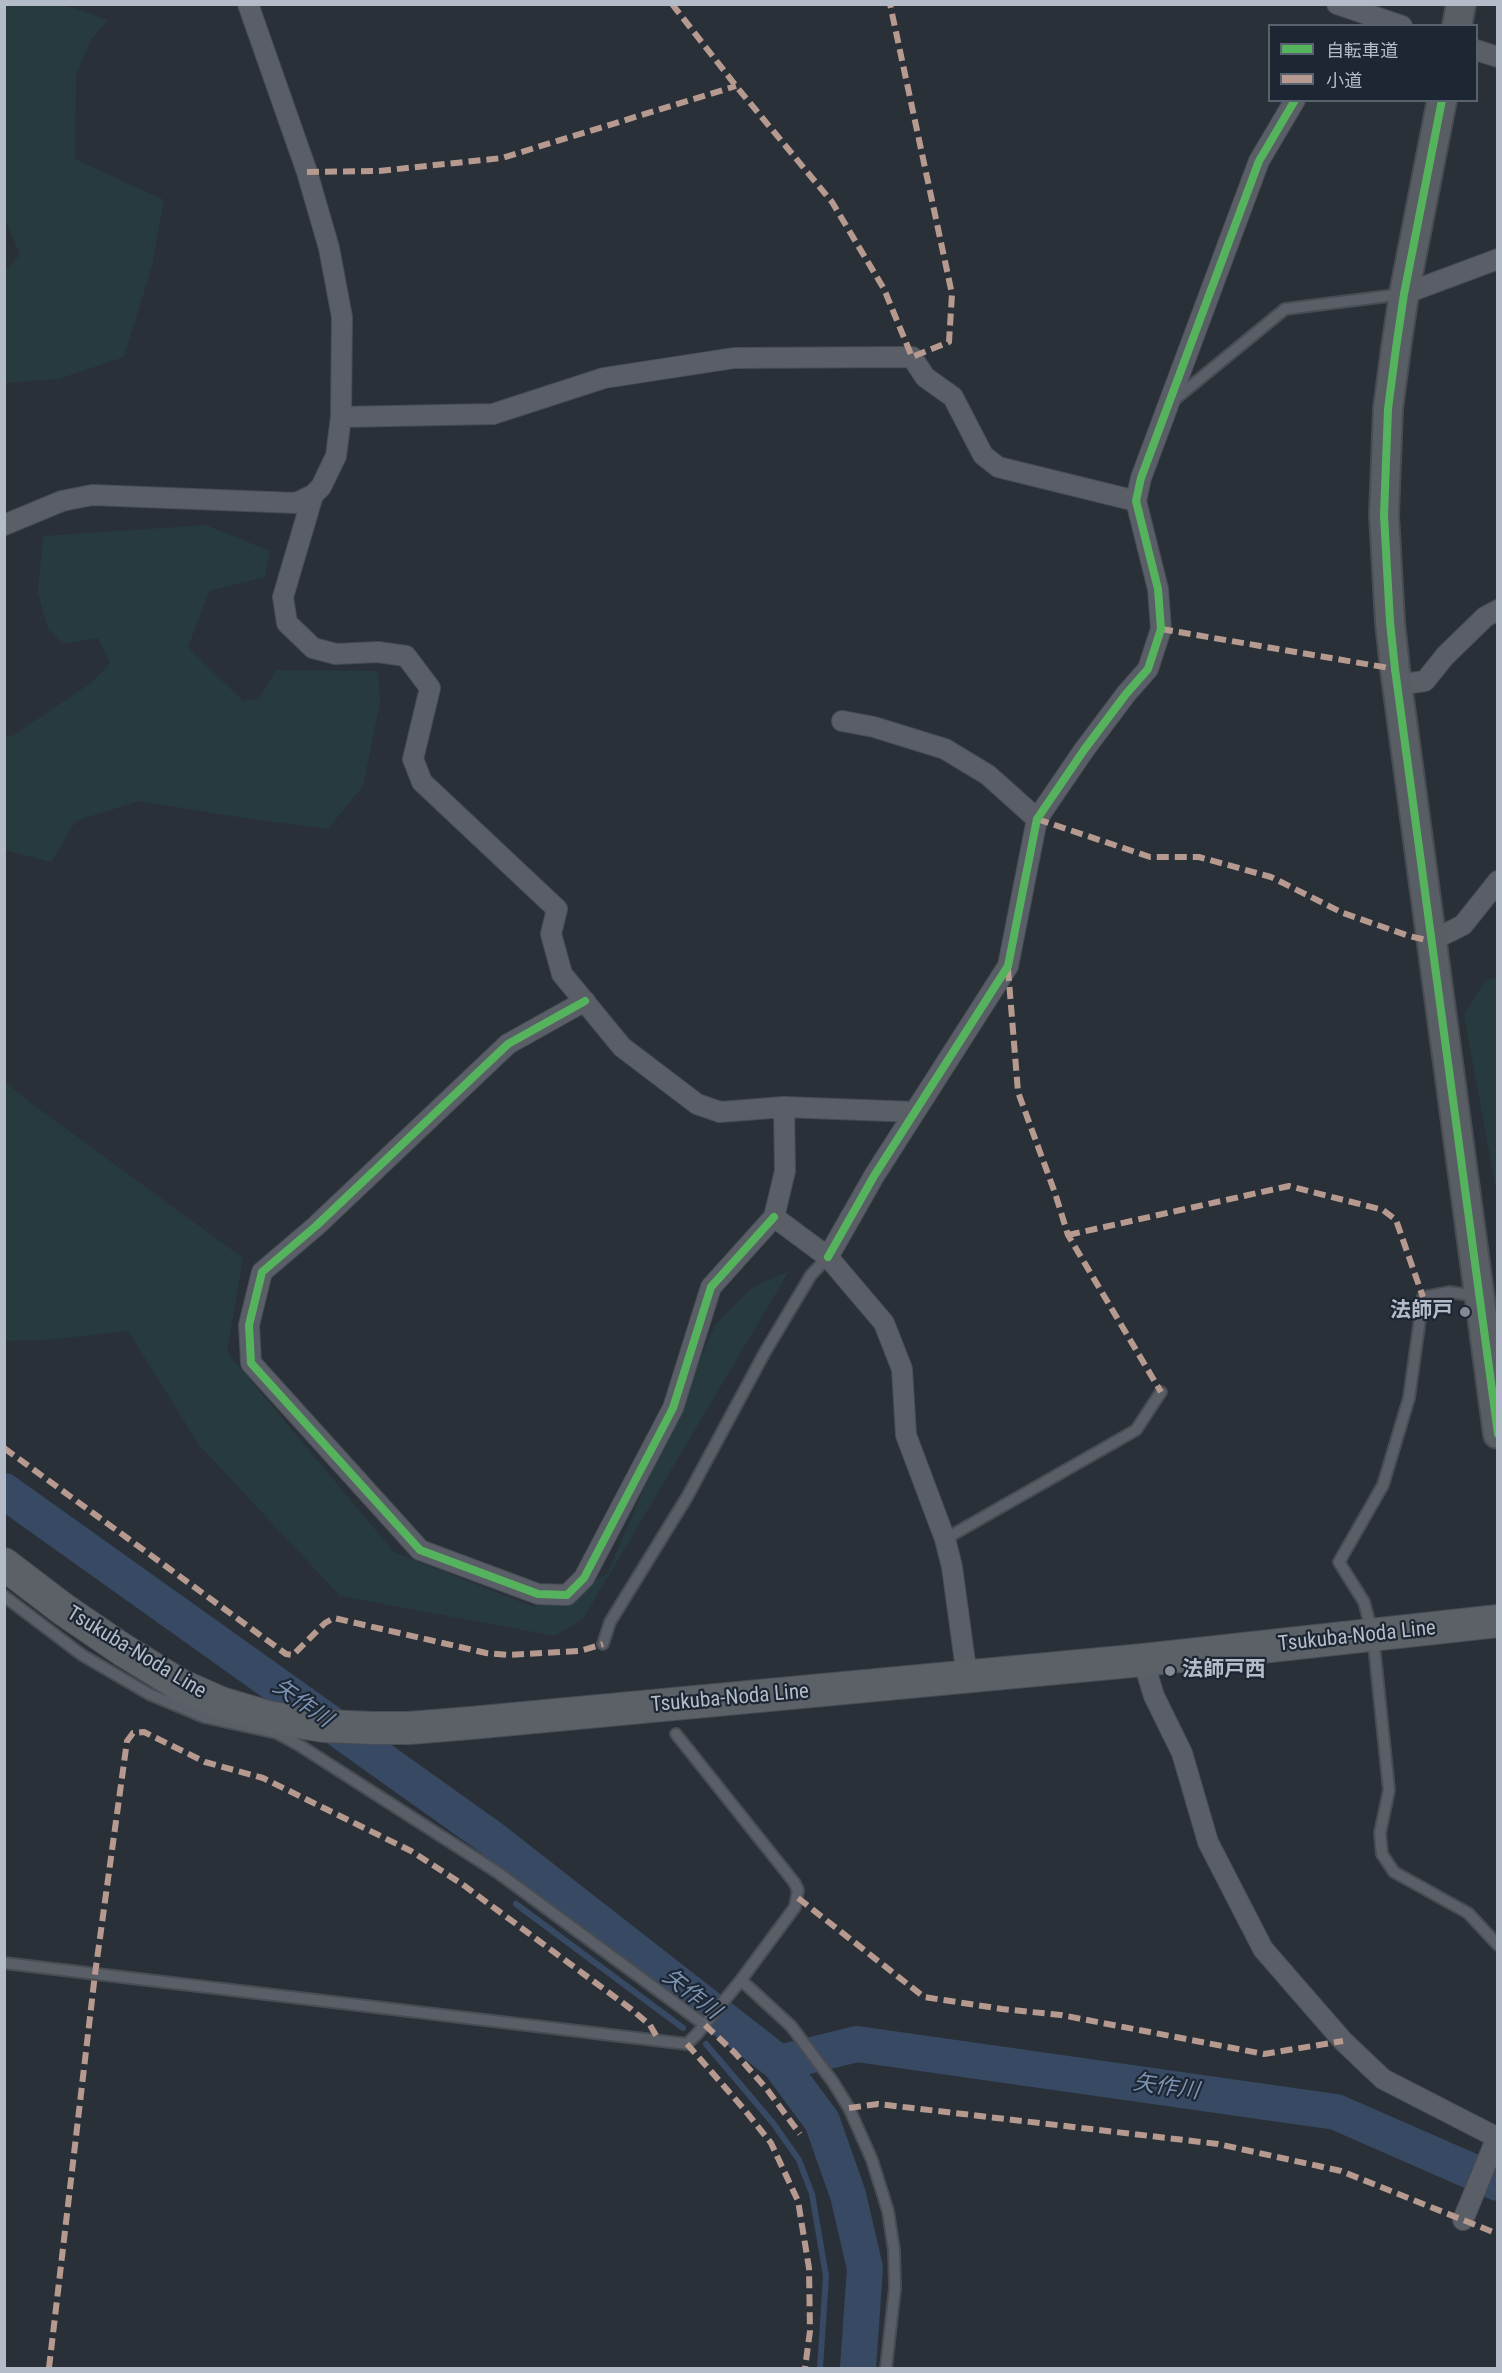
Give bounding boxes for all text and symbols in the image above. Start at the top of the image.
legend [1268,24,1478,102]
text: 自転車道 [1326,40,1398,61]
text: 小道 [1326,70,1362,91]
place label: 法師戸 [1390,1299,1453,1325]
marker: 法師戸 [1458,1305,1472,1319]
street label: Tsukuba-Noda Line [62,1601,210,1705]
street label: Tsukuba-Noda Line [1277,1616,1437,1658]
place label: 法師戸西 [1182,1658,1266,1684]
marker: 法師戸西 [1163,1664,1177,1678]
water label: 矢作川 [267,1674,337,1734]
street label: Tsukuba-Noda Line [650,1680,810,1718]
water label: 矢作川 [657,1964,725,2026]
water label: 矢作川 [1131,2070,1201,2106]

